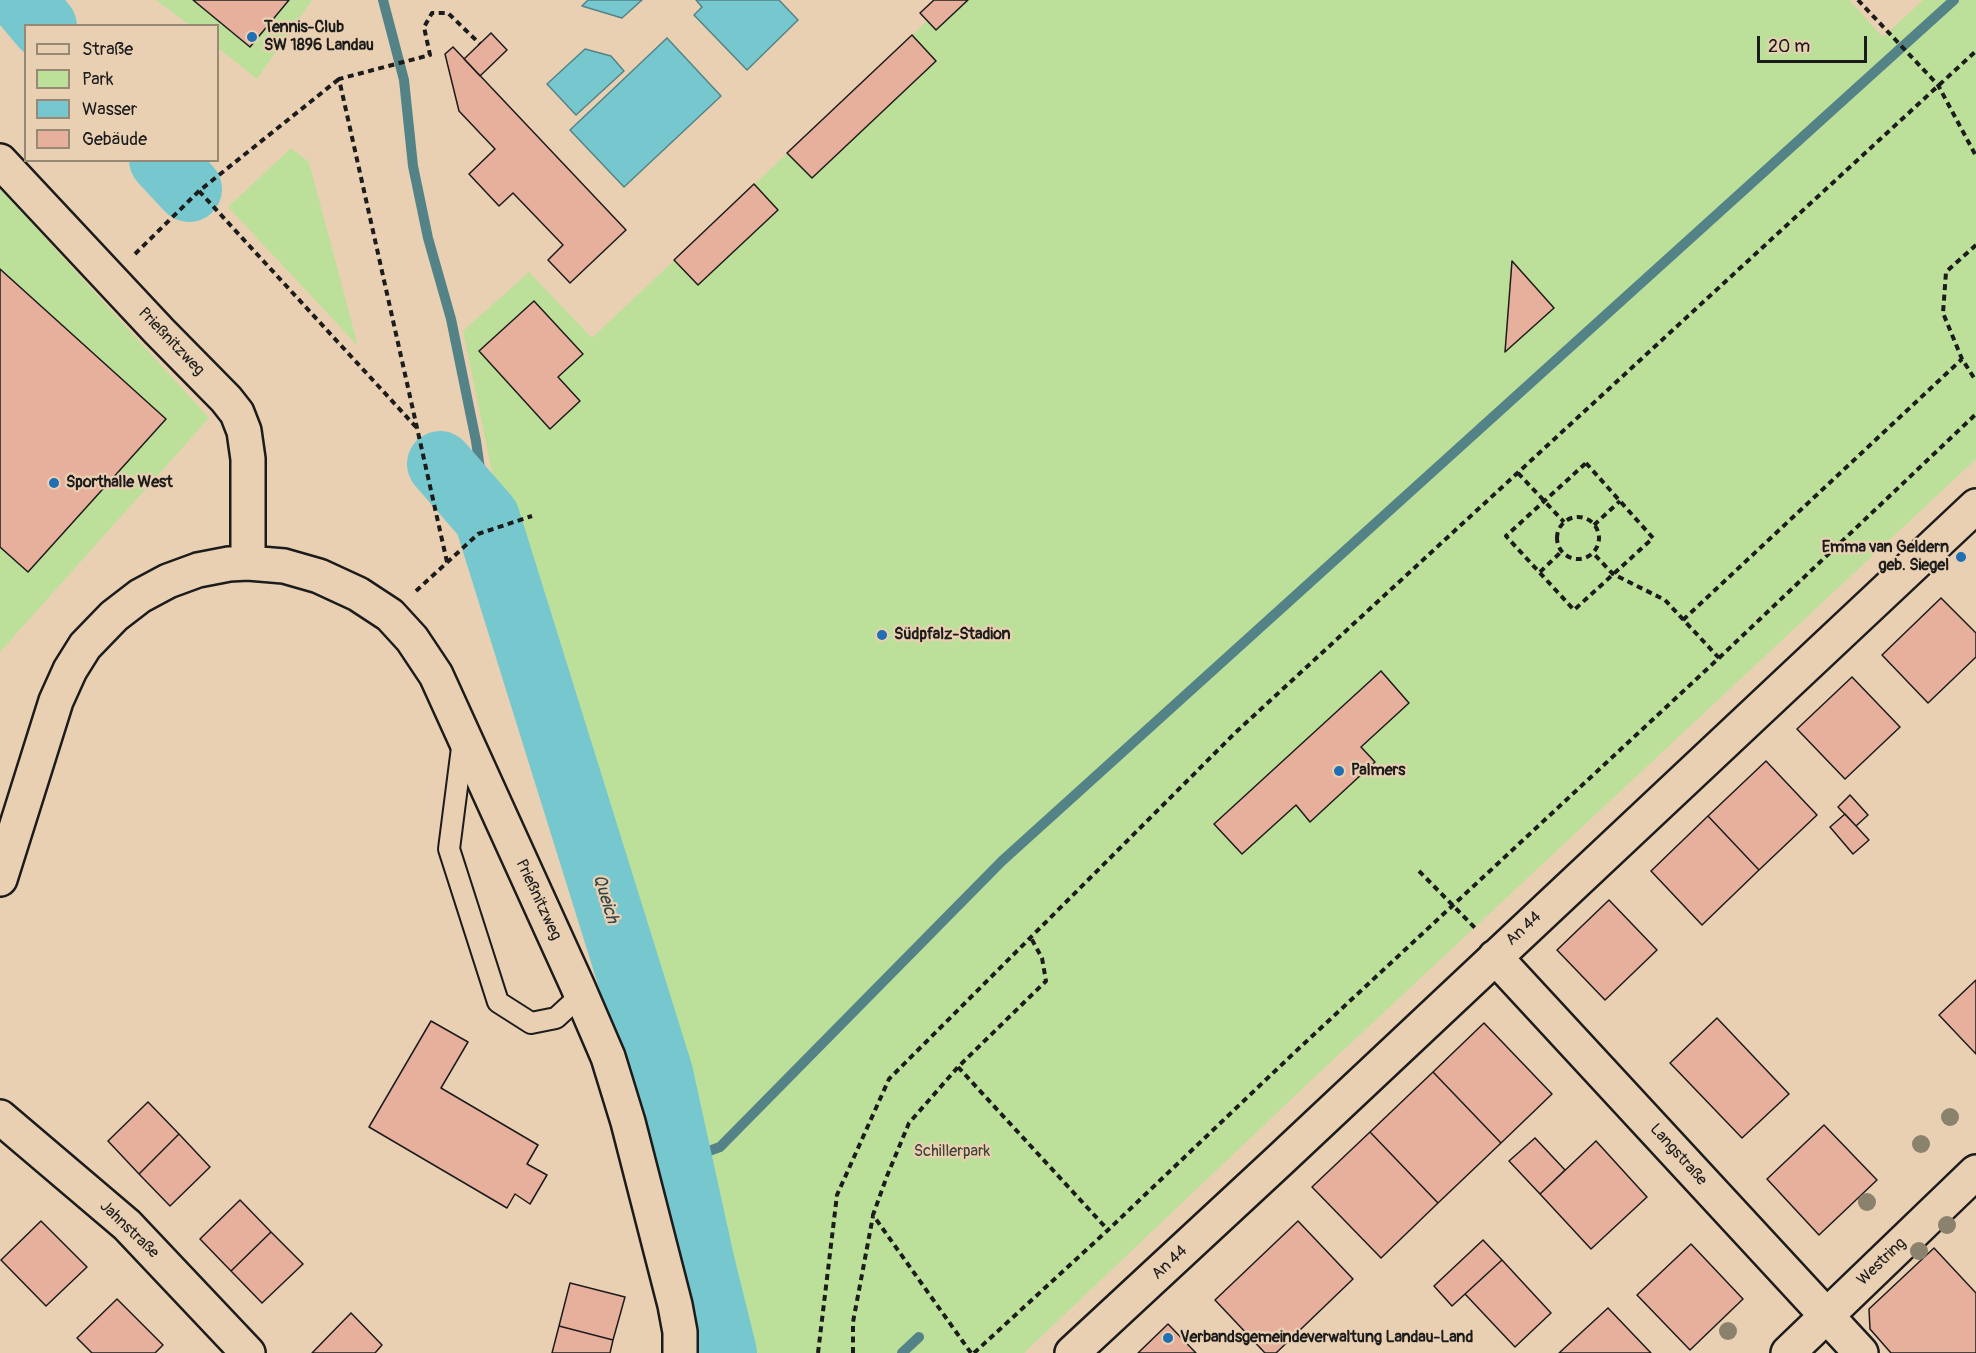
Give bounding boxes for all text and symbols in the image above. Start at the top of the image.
place label: Tennis-Club SW 1896 Landau [264,18,374,56]
legend [24,24,219,162]
scale bar [1760,24,1870,62]
marker: Tennis-Club SW 1896 Landau [245,30,259,44]
text: 20 m [1768,35,1810,58]
text: Straße [82,38,133,61]
text: Park [82,68,114,91]
text: Wasser [82,98,137,121]
text: Gebäude [82,128,147,151]
street label: Prießnitzweg [134,304,208,380]
place label: Sporthalle West [66,473,173,493]
marker: Sporthalle West [47,476,61,490]
place label: Emma van Geldern geb. Siegel [1822,538,1949,576]
marker: Emma van Geldern geb. Siegel [1954,550,1968,564]
place label: Südpfalz-Stadion [894,625,1011,645]
marker: Südpfalz-Stadion [875,628,889,642]
place label: Palmers [1351,761,1405,781]
marker: Palmers [1332,764,1346,778]
street label: Prießnitzweg [511,856,565,944]
water label: Queich [587,872,623,926]
street label: An 44 [1502,908,1546,950]
street label: Langstraße [1645,1120,1711,1190]
park label: Schillerpark [914,1142,990,1162]
street label: Jahnstraße [95,1197,163,1263]
street label: Westring [1854,1234,1910,1290]
street label: An 44 [1148,1242,1192,1284]
place label: Verbandsgemeindeverwaltung Landau-Land [1180,1328,1473,1348]
marker: Verbandsgemeindeverwaltung Landau-Land [1161,1331,1175,1345]

